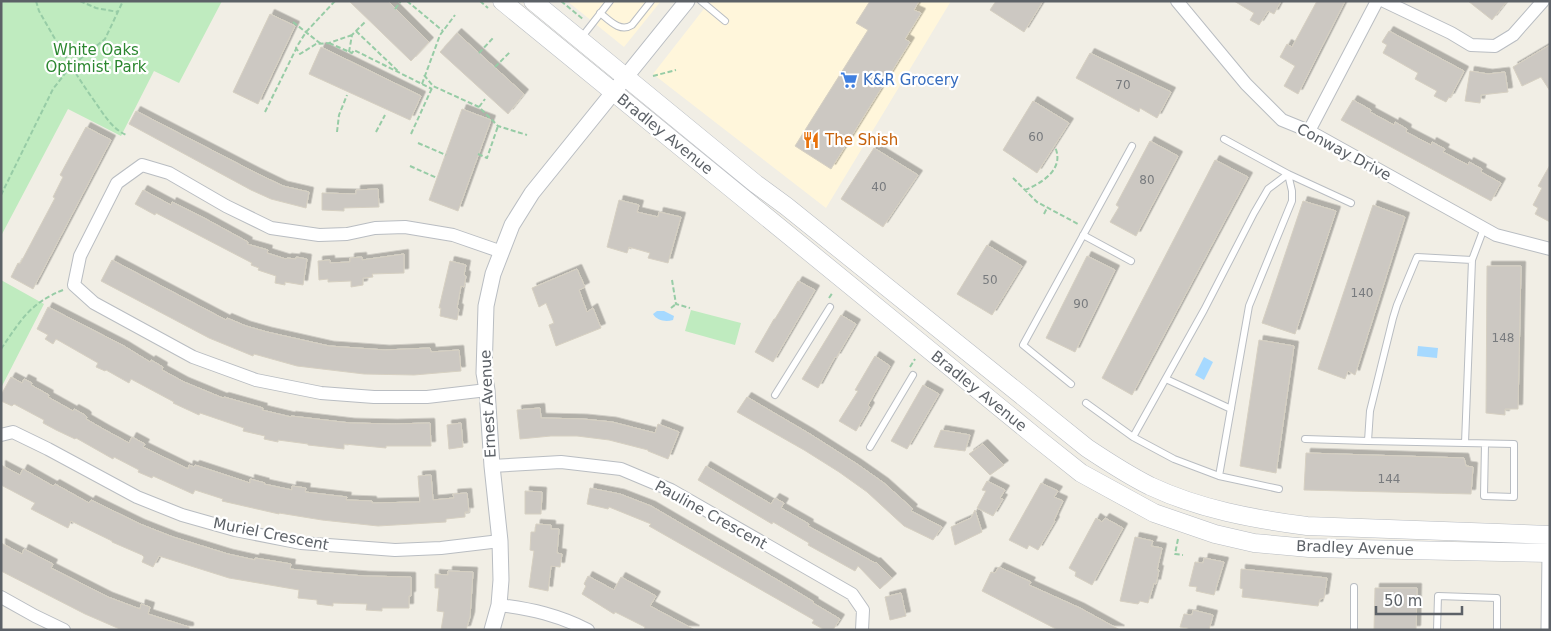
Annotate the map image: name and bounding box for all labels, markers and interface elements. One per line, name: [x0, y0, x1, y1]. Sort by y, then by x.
park label: White Oaks Optimist Park: [45, 41, 147, 76]
supermarket icon: K&R Grocery: [839, 70, 859, 90]
place label: K&R Grocery: [863, 71, 959, 89]
house number: 70: [1115, 78, 1131, 92]
street label: Bradley Avenue: [614, 90, 716, 178]
street label: Conway Drive: [1294, 120, 1394, 184]
restaurant icon: The Shish: [801, 130, 821, 150]
house number: 60: [1028, 130, 1044, 144]
place label: The Shish: [824, 131, 898, 149]
house number: 80: [1139, 173, 1155, 187]
house number: 40: [871, 180, 887, 194]
house number: 50: [982, 273, 998, 287]
house number: 140: [1351, 286, 1373, 300]
house number: 90: [1073, 297, 1089, 311]
house number: 148: [1492, 331, 1514, 345]
street label: Bradley Avenue: [928, 347, 1030, 435]
street label: Ernest Avenue: [476, 349, 500, 459]
house number: 144: [1378, 472, 1400, 486]
street label: Pauline Crescent: [652, 477, 770, 553]
street label: Muriel Crescent: [212, 514, 330, 554]
street label: Bradley Avenue: [1296, 537, 1414, 559]
scale bar: [1376, 584, 1462, 616]
text: 50 m: [1384, 592, 1422, 610]

